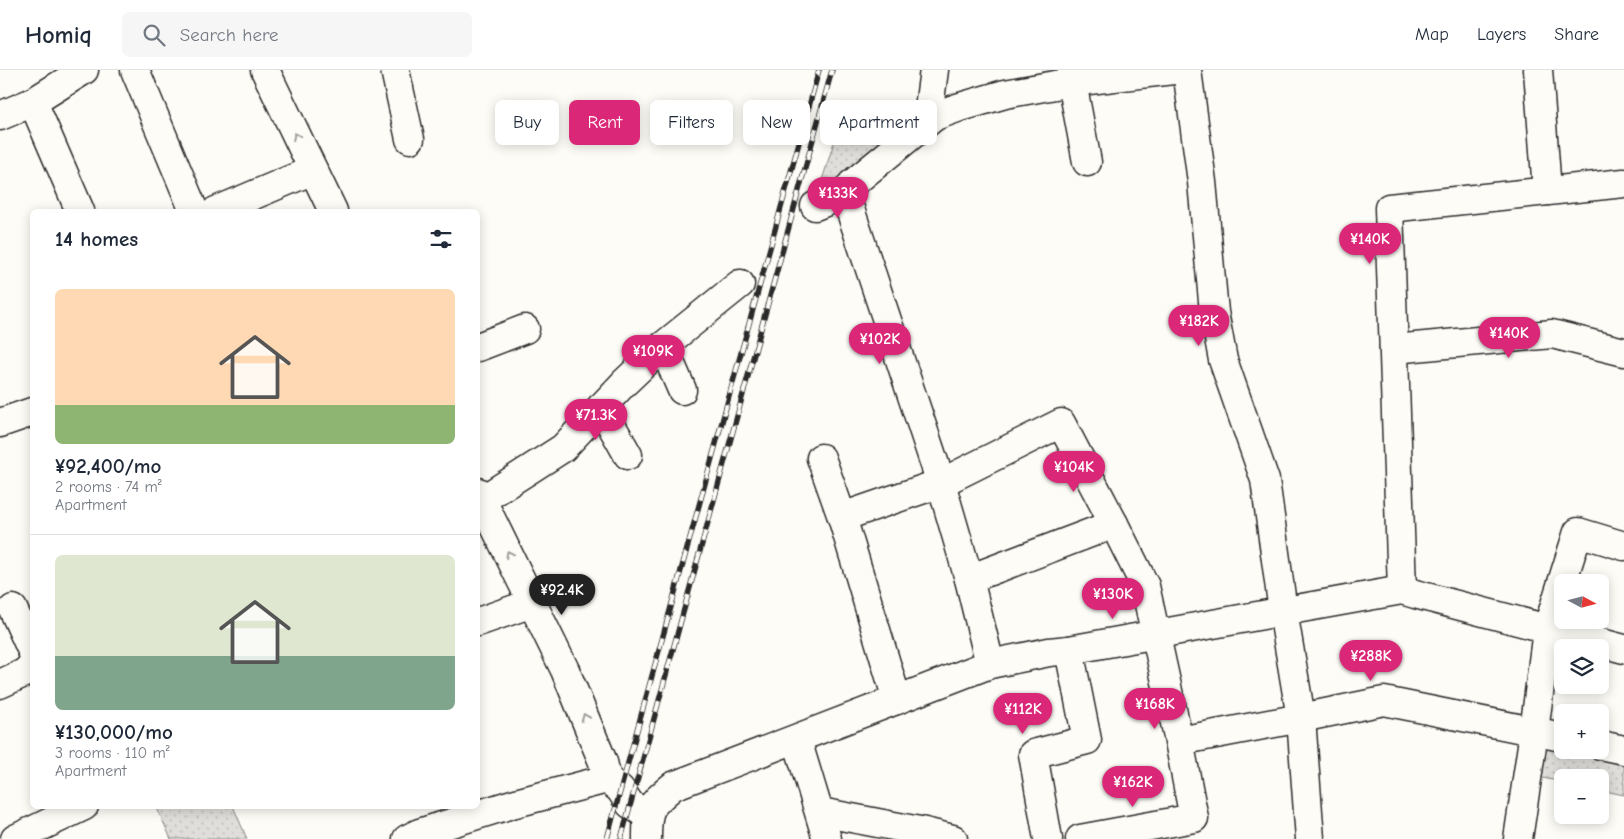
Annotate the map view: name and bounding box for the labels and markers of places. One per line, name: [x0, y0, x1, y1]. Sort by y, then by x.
pin: ¥133K: [803, 176, 873, 219]
pin: ¥140K: [1335, 222, 1405, 265]
pin: ¥182K: [1164, 304, 1234, 347]
pin: ¥140K: [1474, 316, 1544, 359]
pin: ¥102K: [845, 322, 915, 365]
pin: ¥109K: [618, 334, 688, 377]
pin: ¥71.3K: [555, 398, 637, 441]
pin: ¥104K: [1039, 450, 1109, 493]
pin: ¥92.4K: [521, 574, 603, 616]
pin: ¥130K: [1078, 578, 1148, 620]
pin: ¥288K: [1336, 640, 1406, 682]
pin: ¥168K: [1120, 688, 1190, 730]
pin: ¥112K: [988, 692, 1058, 735]
pin: ¥162K: [1098, 766, 1168, 808]

